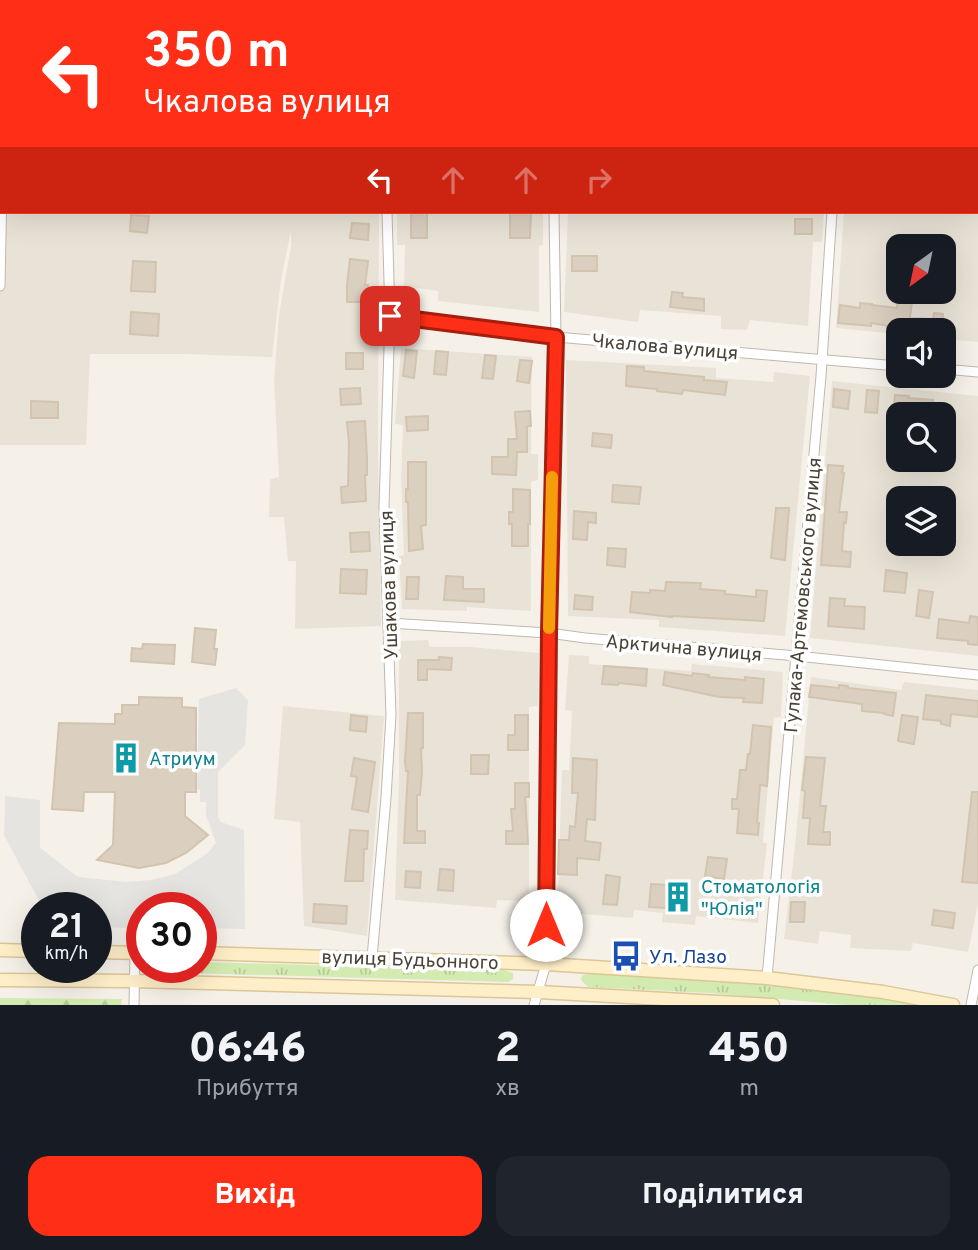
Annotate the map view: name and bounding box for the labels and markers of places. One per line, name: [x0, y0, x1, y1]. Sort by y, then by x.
pin: [360, 286, 420, 346]
building icon: Атриум: [109, 741, 143, 775]
place label: Атриум: [149, 748, 216, 772]
place label: Стоматологія "Юлія": [701, 876, 820, 922]
building icon: Стоматологія "Юлія": [661, 880, 695, 914]
bus stop icon: Ул. Лазо: [609, 939, 643, 973]
place label: Ул. Лазо: [649, 946, 727, 970]

